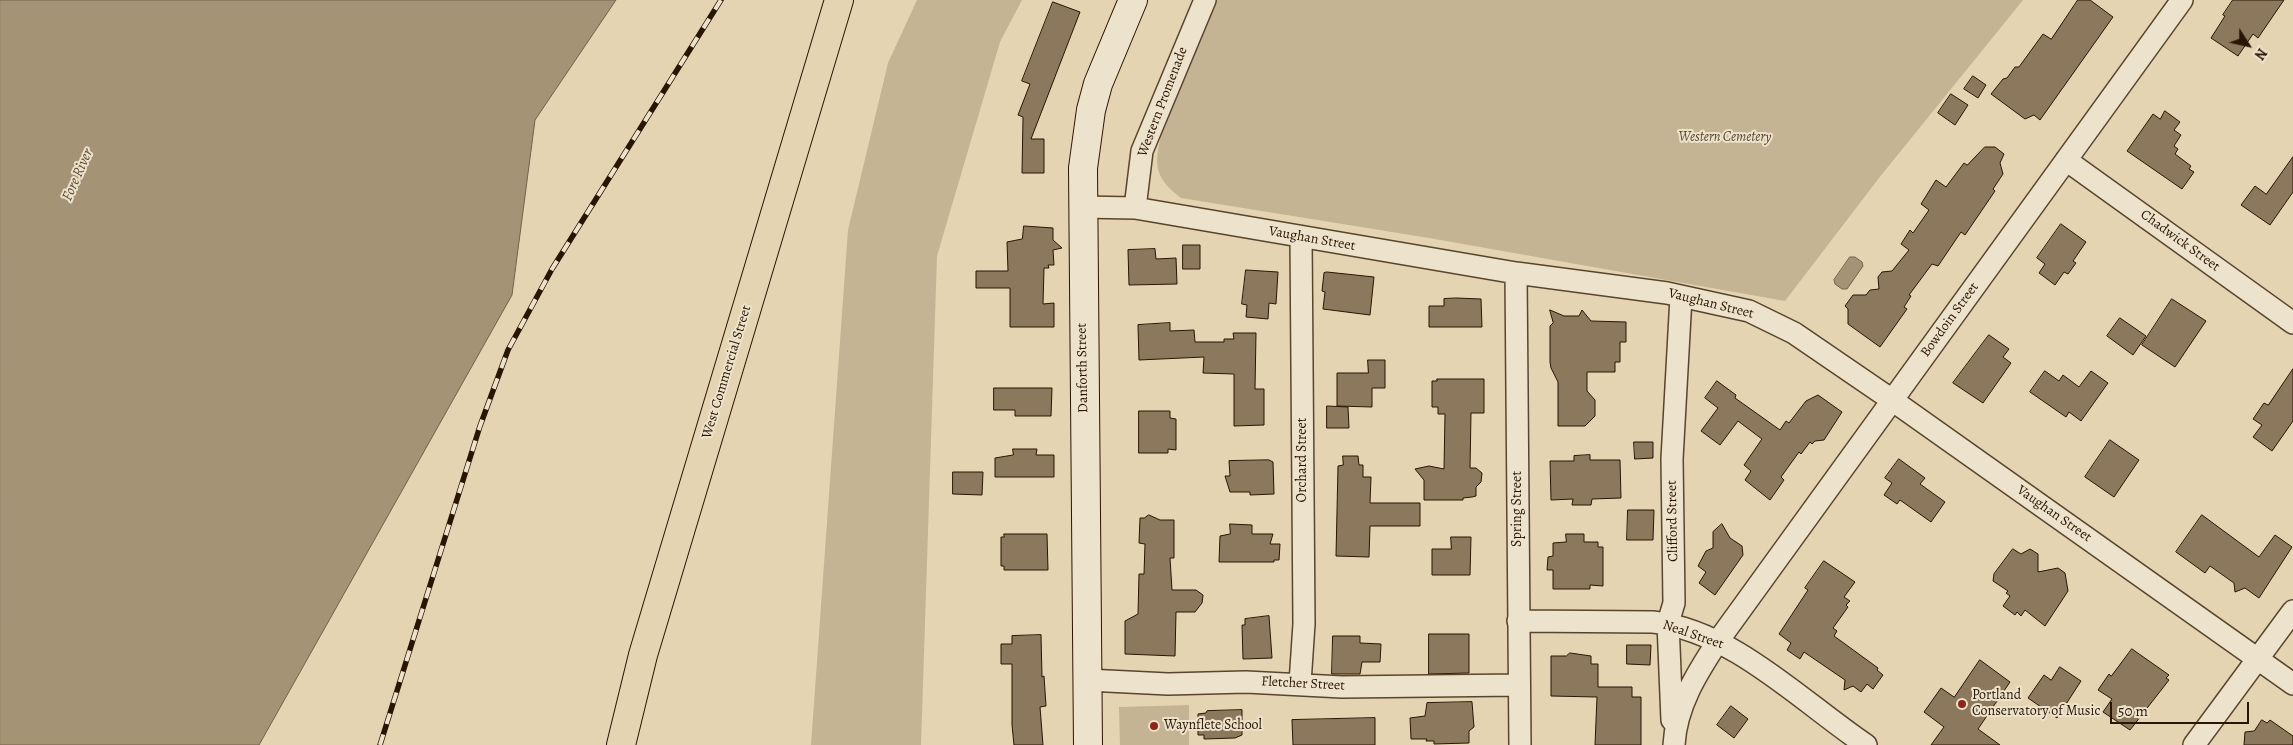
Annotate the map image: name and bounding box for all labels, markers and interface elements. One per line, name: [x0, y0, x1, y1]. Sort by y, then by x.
north arrow: [2223, 20, 2273, 70]
text: N: [2250, 44, 2271, 64]
street label: Western Promenade: [1134, 45, 1192, 159]
park label: Western Cemetery: [1679, 130, 1771, 146]
water label: Fore River: [59, 146, 97, 204]
street label: Chadwick Street: [2137, 207, 2223, 275]
street label: Vaughan Street: [1268, 223, 1356, 255]
street label: Bowdoin Street: [1917, 279, 1983, 361]
street label: Vaughan Street: [1667, 285, 1755, 323]
street label: West Commercial Street: [699, 303, 755, 441]
street label: Danforth Street: [1074, 323, 1092, 413]
street label: Orchard Street: [1295, 418, 1311, 502]
street label: Spring Street: [1510, 471, 1526, 547]
street label: Clifford Street: [1664, 480, 1682, 562]
street label: Vaughan Street: [2013, 482, 2095, 546]
street label: Neal Street: [1660, 617, 1726, 653]
street label: Fletcher Street: [1261, 673, 1345, 695]
place label: Portland Conservatory of Music: [1972, 688, 2100, 720]
scale bar: [2113, 692, 2252, 724]
marker: Portland Conservatory of Music: [1956, 698, 1968, 710]
text: 50 m: [2118, 701, 2148, 721]
place label: Waynflete School: [1164, 718, 1262, 734]
marker: Waynflete School: [1148, 720, 1160, 732]

